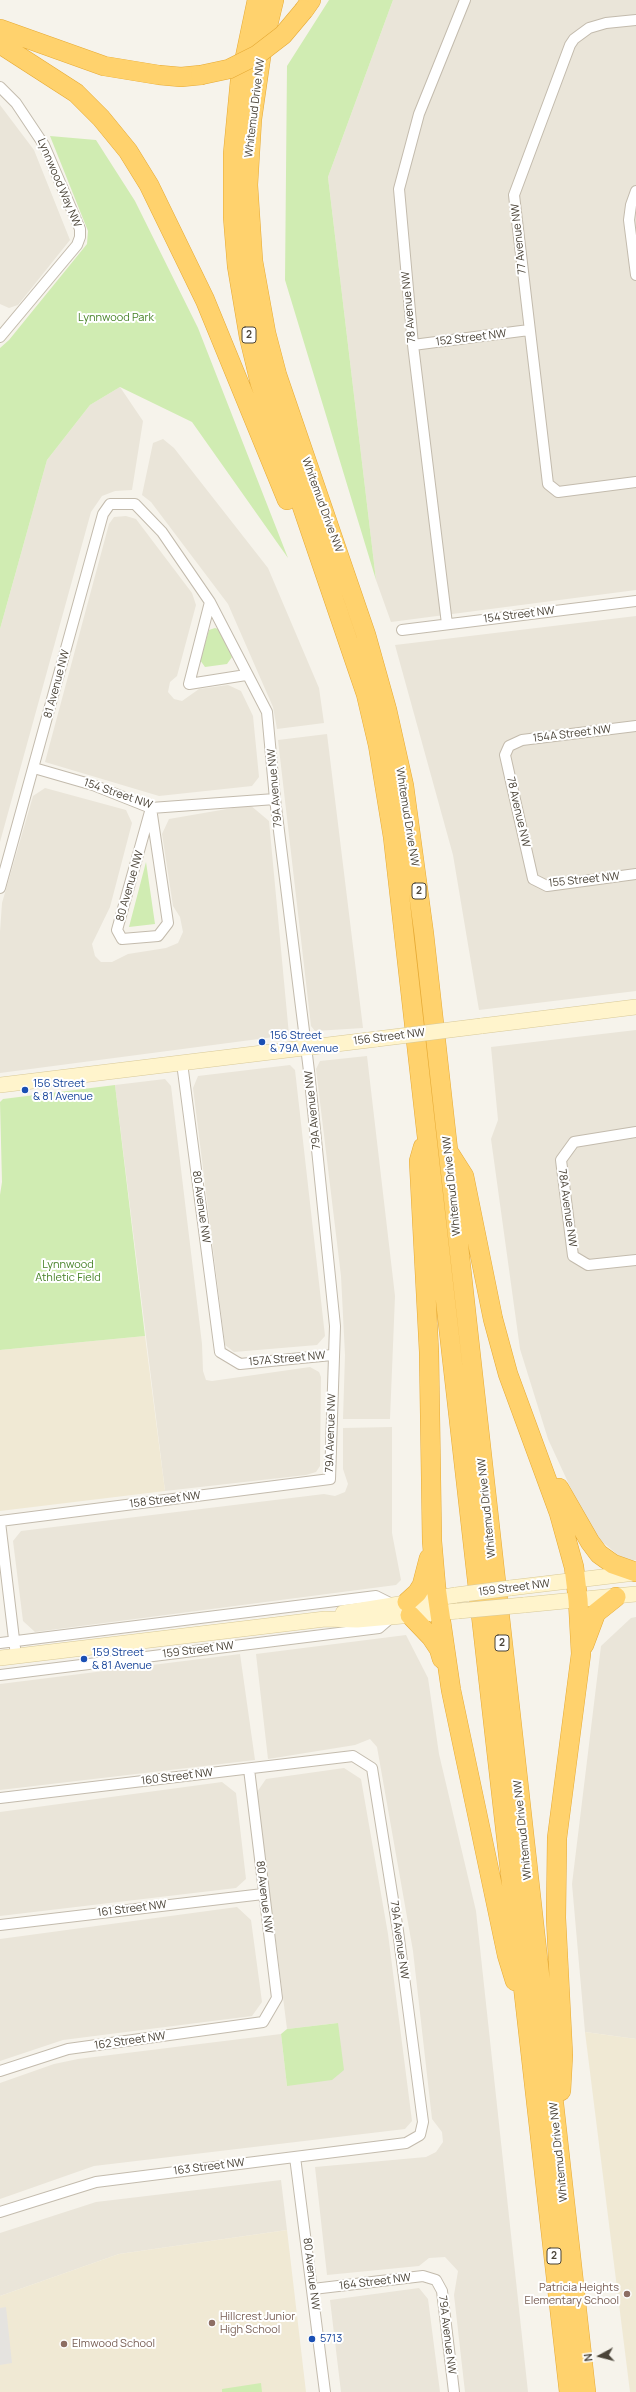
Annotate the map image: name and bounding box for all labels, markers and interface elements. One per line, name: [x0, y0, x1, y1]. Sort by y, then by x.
street label: Whitemud Drive NW: [242, 57, 268, 159]
street label: Lynnwood Way NW: [34, 137, 84, 229]
street label: 77 Avenue NW: [509, 203, 529, 275]
street label: 78 Avenue NW: [399, 271, 419, 343]
park label: Lynnwood Park: [78, 311, 154, 325]
road number: 2: [242, 327, 256, 343]
street label: 152 Street NW: [435, 327, 507, 349]
street label: Whitemud Drive NW: [299, 456, 345, 554]
street label: 154 Street NW: [483, 604, 555, 626]
street label: 81 Avenue NW: [41, 648, 73, 720]
street label: 154A Street NW: [532, 723, 612, 745]
street label: 79A Avenue NW: [265, 748, 285, 828]
street label: Whitemud Drive NW: [393, 767, 421, 867]
street label: 154 Street NW: [82, 776, 154, 812]
street label: 78 Avenue NW: [503, 776, 533, 848]
street label: 80 Avenue NW: [114, 849, 146, 923]
street label: 155 Street NW: [548, 870, 620, 890]
road number: 2: [412, 883, 426, 899]
street label: 156 Street NW: [352, 1026, 426, 1048]
place label: 156 Street & 79A Avenue: [270, 1029, 339, 1055]
marker: 156 Street & 79A Avenue: [257, 1037, 267, 1047]
street label: 79A Avenue NW: [302, 1070, 324, 1150]
place label: 156 Street & 81 Avenue: [33, 1077, 93, 1103]
marker: 156 Street & 81 Avenue: [20, 1085, 30, 1095]
street label: Whitemud Drive NW: [440, 1136, 464, 1236]
street label: 78A Avenue NW: [555, 1168, 579, 1248]
street label: 80 Avenue NW: [189, 1170, 213, 1244]
park label: Lynnwood Athletic Field: [35, 1258, 101, 1284]
street label: 157A Street NW: [248, 1349, 326, 1369]
street label: 79A Avenue NW: [323, 1393, 339, 1473]
street label: Whitemud Drive NW: [475, 1458, 499, 1558]
street label: 158 Street NW: [129, 1489, 201, 1511]
street label: 159 Street NW: [477, 1577, 551, 1599]
road number: 2: [495, 1635, 509, 1651]
street label: 159 Street NW: [161, 1639, 235, 1661]
place label: 159 Street & 81 Avenue: [92, 1646, 152, 1672]
marker: 159 Street & 81 Avenue: [79, 1654, 89, 1664]
street label: 160 Street NW: [140, 1766, 214, 1788]
street label: Whitemud Drive NW: [511, 1780, 535, 1880]
street label: 80 Avenue NW: [253, 1860, 275, 1934]
street label: 161 Street NW: [97, 1898, 167, 1920]
street label: 79A Avenue NW: [387, 1900, 411, 1980]
street label: 162 Street NW: [93, 2029, 167, 2053]
street label: Whitemud Drive NW: [547, 2102, 571, 2202]
street label: 163 Street NW: [173, 2156, 245, 2178]
street label: 80 Avenue NW: [300, 2237, 322, 2311]
road number: 2: [547, 2248, 561, 2264]
street label: 164 Street NW: [338, 2271, 412, 2293]
place label: Patricia Heights Elementary School: [524, 2281, 619, 2307]
marker: Patricia Heights Elementary School: [622, 2289, 632, 2299]
street label: 79A Avenue NW: [436, 2295, 458, 2375]
place label: Hillcrest Junior High School: [220, 2310, 295, 2336]
marker: Hillcrest Junior High School: [207, 2318, 217, 2328]
place label: 5713: [320, 2332, 342, 2346]
marker: 5713: [307, 2334, 317, 2344]
north arrow: [580, 2336, 620, 2376]
place label: Elmwood School: [72, 2337, 155, 2351]
marker: Elmwood School: [59, 2339, 69, 2349]
text: N: [580, 2353, 596, 2362]

